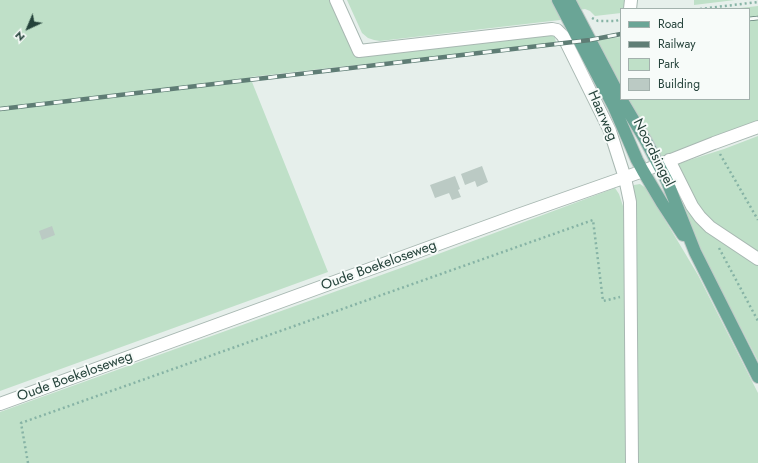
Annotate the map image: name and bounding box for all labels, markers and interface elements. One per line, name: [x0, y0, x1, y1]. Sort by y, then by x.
north arrow: [8, 8, 48, 48]
legend: [620, 8, 750, 100]
text: Road: [658, 15, 684, 33]
text: N: [11, 28, 28, 45]
text: Railway: [658, 35, 696, 53]
text: Park: [658, 55, 679, 73]
text: Building: [658, 75, 700, 93]
street label: Haarweg: [584, 88, 620, 144]
street label: Noordsingel: [629, 116, 677, 190]
street label: Oude Boekeloseweg: [319, 237, 439, 295]
street label: Oude Boekeloseweg: [15, 348, 135, 406]

